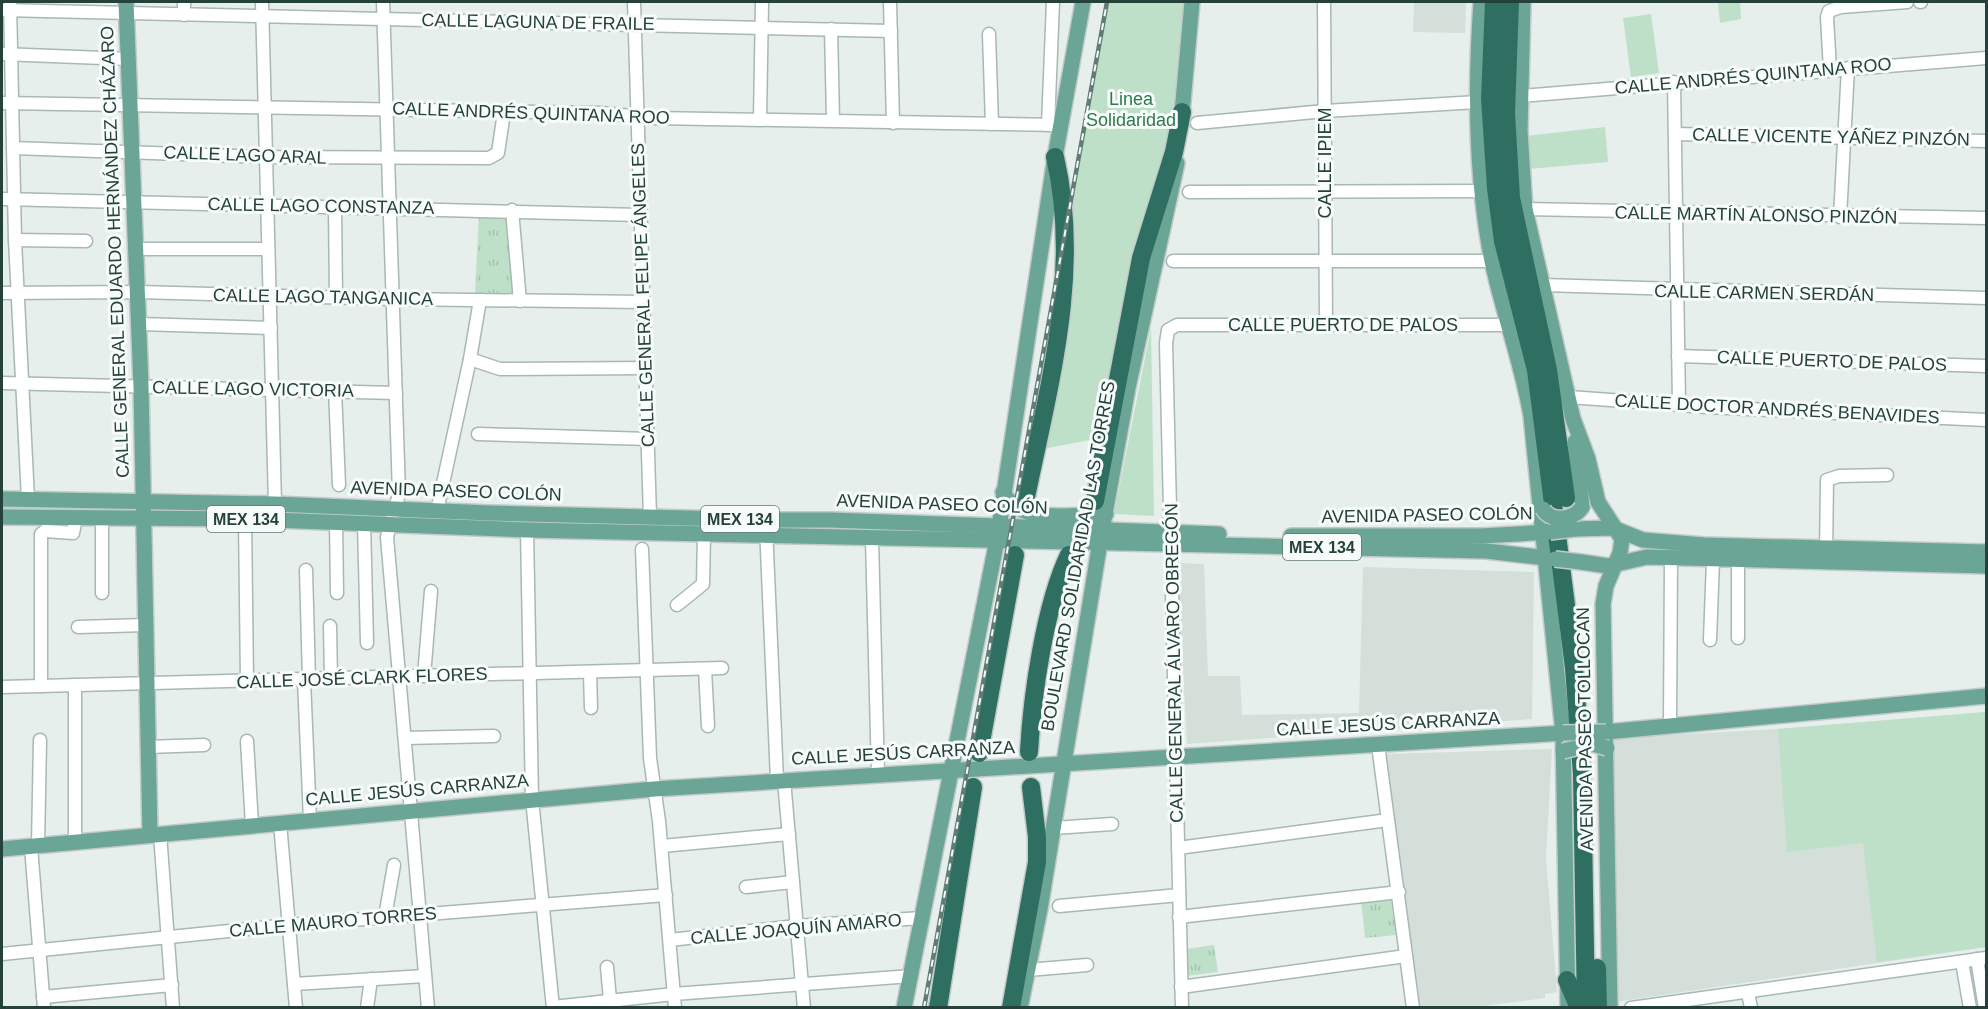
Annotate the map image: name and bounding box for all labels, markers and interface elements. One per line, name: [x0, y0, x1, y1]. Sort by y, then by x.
street label: CALLE LAGUNA DE FRAILE: [421, 10, 655, 34]
street label: CALLE GENERAL EDUARDO HERNÁNDEZ CHÁZARO: [97, 26, 133, 478]
street label: CALLE ANDRÉS QUINTANA ROO: [1614, 54, 1892, 98]
park label: Linea Solidaridad: [1086, 89, 1176, 130]
street label: CALLE ANDRÉS QUINTANA ROO: [392, 98, 670, 128]
street label: CALLE IPIEM: [1315, 107, 1335, 219]
street label: CALLE VICENTE YÁÑEZ PINZÓN: [1692, 124, 1970, 149]
street label: CALLE LAGO ARAL: [163, 142, 327, 168]
street label: CALLE GENERAL FELIPE ÁNGELES: [628, 143, 658, 447]
street label: CALLE LAGO CONSTANZA: [207, 194, 435, 218]
street label: CALLE MARTÍN ALONSO PINZÓN: [1614, 202, 1898, 227]
street label: CALLE CARMEN SERDÁN: [1654, 281, 1874, 305]
street label: CALLE LAGO TANGANICA: [213, 285, 433, 309]
street label: CALLE PUERTO DE PALOS: [1228, 315, 1458, 335]
street label: CALLE PUERTO DE PALOS: [1717, 347, 1947, 375]
street label: CALLE LAGO VICTORIA: [152, 377, 354, 401]
street label: BOULEVARD SOLIDARIDAD LAS TORRES: [1037, 379, 1119, 733]
street label: CALLE DOCTOR ANDRÉS BENAVIDES: [1614, 390, 1940, 428]
street label: AVENIDA PASEO COLÓN: [350, 476, 562, 505]
street label: AVENIDA PASEO COLÓN: [836, 489, 1048, 518]
street label: AVENIDA PASEO COLÓN: [1321, 502, 1533, 527]
street label: CALLE GENERAL ÁLVARO OBREGÓN: [1160, 503, 1187, 823]
road number: MEX 134: [207, 506, 285, 532]
road number: MEX 134: [701, 506, 779, 532]
road number: MEX 134: [1283, 534, 1361, 560]
street label: AVENIDA PASEO TOLLOCAN: [1573, 607, 1597, 851]
street label: CALLE JOSÉ CLARK FLORES: [236, 664, 488, 692]
street label: CALLE JESÚS CARRANZA: [1276, 707, 1500, 740]
street label: CALLE JESÚS CARRANZA: [791, 736, 1015, 769]
street label: CALLE JESÚS CARRANZA: [304, 769, 529, 810]
street label: CALLE MAURO TORRES: [228, 903, 438, 941]
street label: CALLE JOAQUÍN AMARO: [690, 910, 902, 948]

